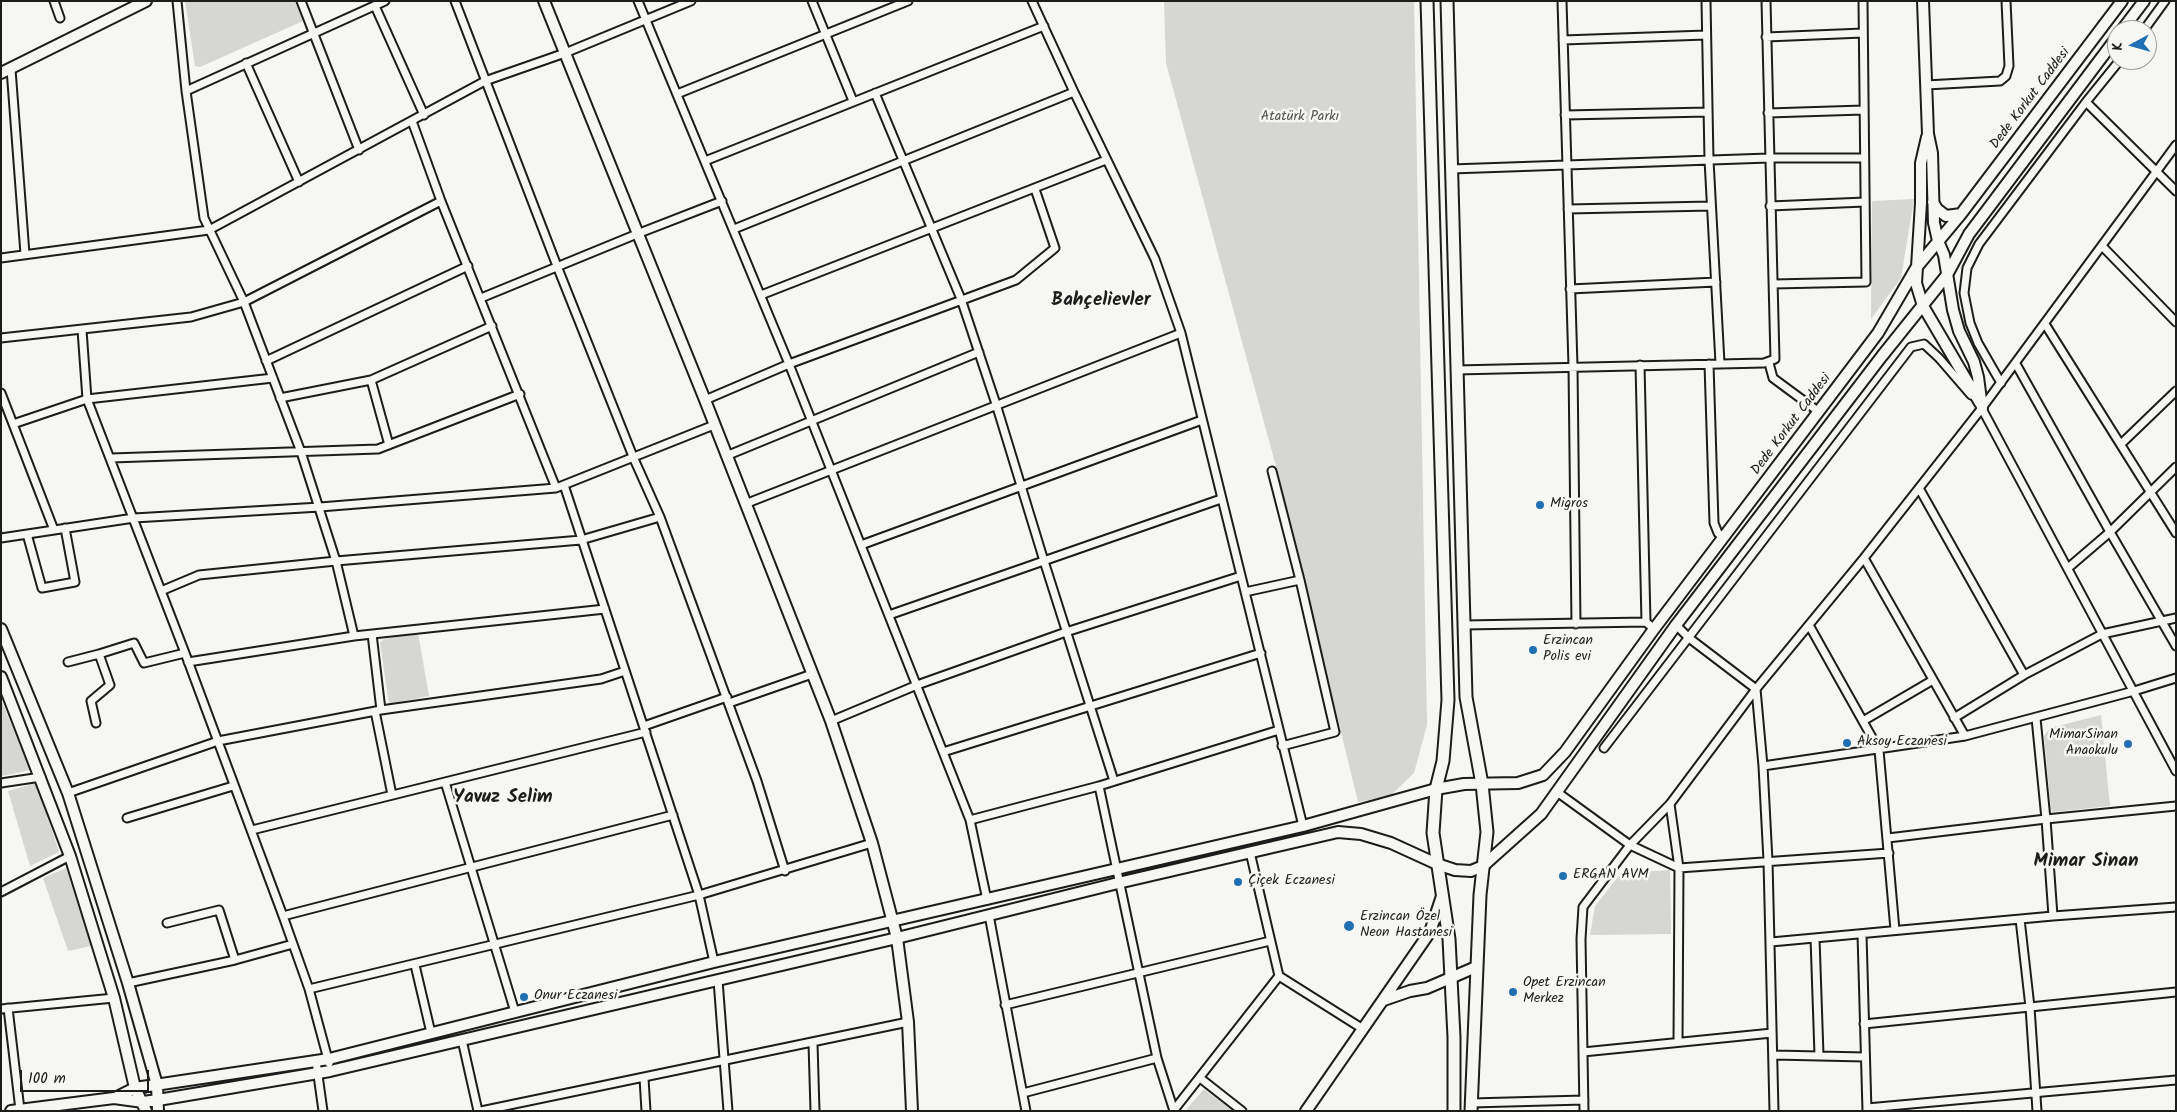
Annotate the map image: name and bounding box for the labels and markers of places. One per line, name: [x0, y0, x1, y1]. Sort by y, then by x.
place label: Migros: [1550, 497, 1588, 513]
marker: Migros: [1534, 499, 1546, 511]
place label: Erzincan Polis evi: [1543, 634, 1593, 666]
marker: Erzincan Polis evi: [1527, 644, 1539, 656]
place label: MimarSinan Anaokulu: [2049, 728, 2118, 760]
place label: Aksoy Eczanesi: [1857, 735, 1947, 751]
marker: Aksoy Eczanesi: [1841, 737, 1853, 749]
marker: MimarSinan Anaokulu: [2122, 738, 2134, 750]
place label: ERGAN AVM: [1573, 868, 1649, 884]
marker: ERGAN AVM: [1557, 870, 1569, 882]
place label: Çiçek Eczanesi: [1248, 874, 1335, 890]
marker: Çiçek Eczanesi: [1232, 876, 1244, 888]
place label: Erzincan Özel Neon Hastanesi: [1360, 910, 1452, 942]
marker: Erzincan Özel Neon Hastanesi: [1342, 919, 1356, 933]
place label: Opet Erzincan Merkez: [1523, 976, 1606, 1009]
marker: Opet Erzincan Merkez: [1507, 986, 1519, 998]
place label: Onur Eczanesi: [534, 989, 617, 1005]
marker: Onur Eczanesi: [518, 991, 530, 1003]

